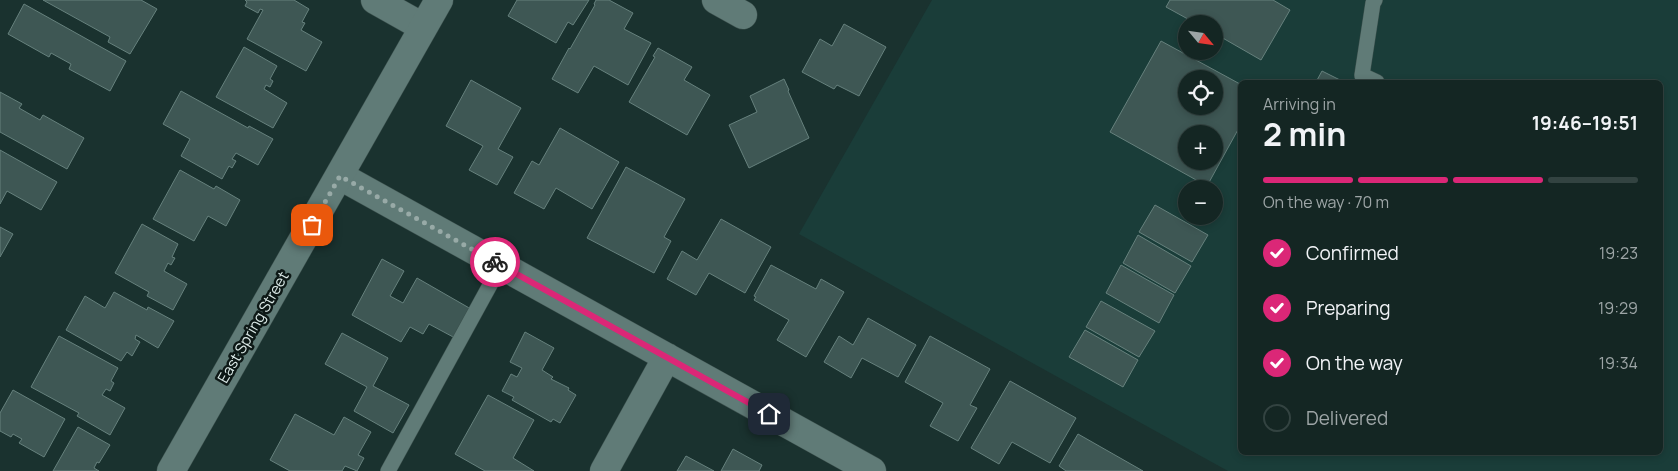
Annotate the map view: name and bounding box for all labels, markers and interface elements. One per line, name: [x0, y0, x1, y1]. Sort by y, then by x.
north arrow: [1178, 15, 1222, 60]
map controls: [1178, 15, 1223, 225]
button: locate: [1178, 70, 1223, 115]
text: Arriving in: [1263, 93, 1336, 115]
text: 19:46–19:51: [1532, 110, 1638, 136]
text: 2 min: [1263, 112, 1346, 156]
button: +: [1178, 125, 1223, 170]
button: −: [1178, 180, 1223, 225]
text: On the way · 70 m: [1263, 191, 1389, 213]
pin: [291, 204, 333, 246]
icon: bag: [298, 211, 326, 239]
courier: [470, 237, 520, 287]
icon: check: [1263, 239, 1291, 267]
text: Confirmed: [1306, 240, 1399, 266]
text: 19:23: [1599, 242, 1638, 264]
icon: bike: [481, 248, 509, 276]
street label: East Spring Street: [212, 267, 294, 387]
icon: check: [1263, 294, 1291, 322]
text: Preparing: [1306, 295, 1391, 321]
text: 19:29: [1598, 297, 1638, 319]
icon: check: [1263, 349, 1291, 377]
text: On the way: [1306, 350, 1403, 376]
text: 19:34: [1599, 352, 1638, 374]
pin: [748, 393, 790, 435]
icon: home: [755, 400, 783, 428]
text: Delivered: [1306, 405, 1388, 431]

